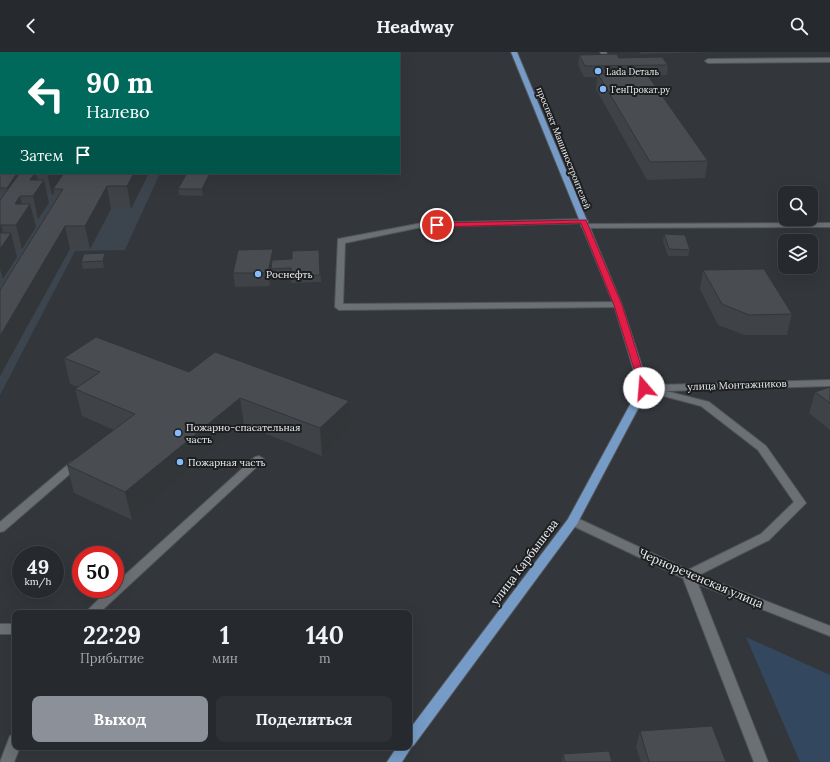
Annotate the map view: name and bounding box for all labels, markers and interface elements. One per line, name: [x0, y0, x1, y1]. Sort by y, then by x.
icon: back: [20, 15, 42, 37]
text: Headway: [376, 15, 454, 38]
icon: search: [788, 15, 810, 37]
text: 90 m: [86, 65, 153, 101]
marker: Lada Dеталь: [593, 66, 603, 76]
place label: Lada Dеталь: [606, 66, 659, 77]
icon: left: [20, 68, 72, 120]
marker: ГенПрокат.ру: [598, 84, 608, 94]
place label: ГенПрокат.ру: [611, 84, 670, 95]
street label: проспект Машиностроителей: [534, 85, 594, 211]
text: Налево: [86, 100, 150, 123]
icon: arrive: [72, 144, 94, 166]
text: Затем: [20, 146, 64, 165]
map controls: [778, 186, 818, 274]
button: search: [778, 186, 818, 226]
pin: [420, 208, 454, 242]
icon: arrive: [426, 214, 448, 236]
button: layers: [778, 234, 818, 274]
place label: Роснефть: [266, 268, 313, 281]
marker: Роснефть: [253, 269, 263, 279]
position arrow: [623, 367, 665, 409]
street label: улица Монтажников: [687, 377, 787, 393]
place label: Пожарно-спасательная часть: [186, 421, 300, 446]
marker: Пожарно-спасательная часть: [173, 428, 183, 438]
place label: Пожарная часть: [188, 456, 266, 469]
marker: Пожарная часть: [175, 457, 185, 467]
street label: улица Карбышева: [487, 516, 561, 608]
street label: Чернореченская улица: [636, 545, 766, 611]
speed limit sign: 50: [72, 546, 124, 598]
text: 49: [27, 554, 49, 579]
text: km/h: [24, 575, 52, 588]
text: 22:29: [83, 620, 141, 651]
text: 1: [220, 620, 230, 651]
text: 140: [306, 620, 344, 651]
text: Прибытие: [80, 650, 144, 667]
text: мин: [212, 650, 238, 667]
text: m: [319, 650, 331, 667]
button: Выход: [32, 696, 208, 742]
button: Поделиться: [216, 696, 392, 742]

